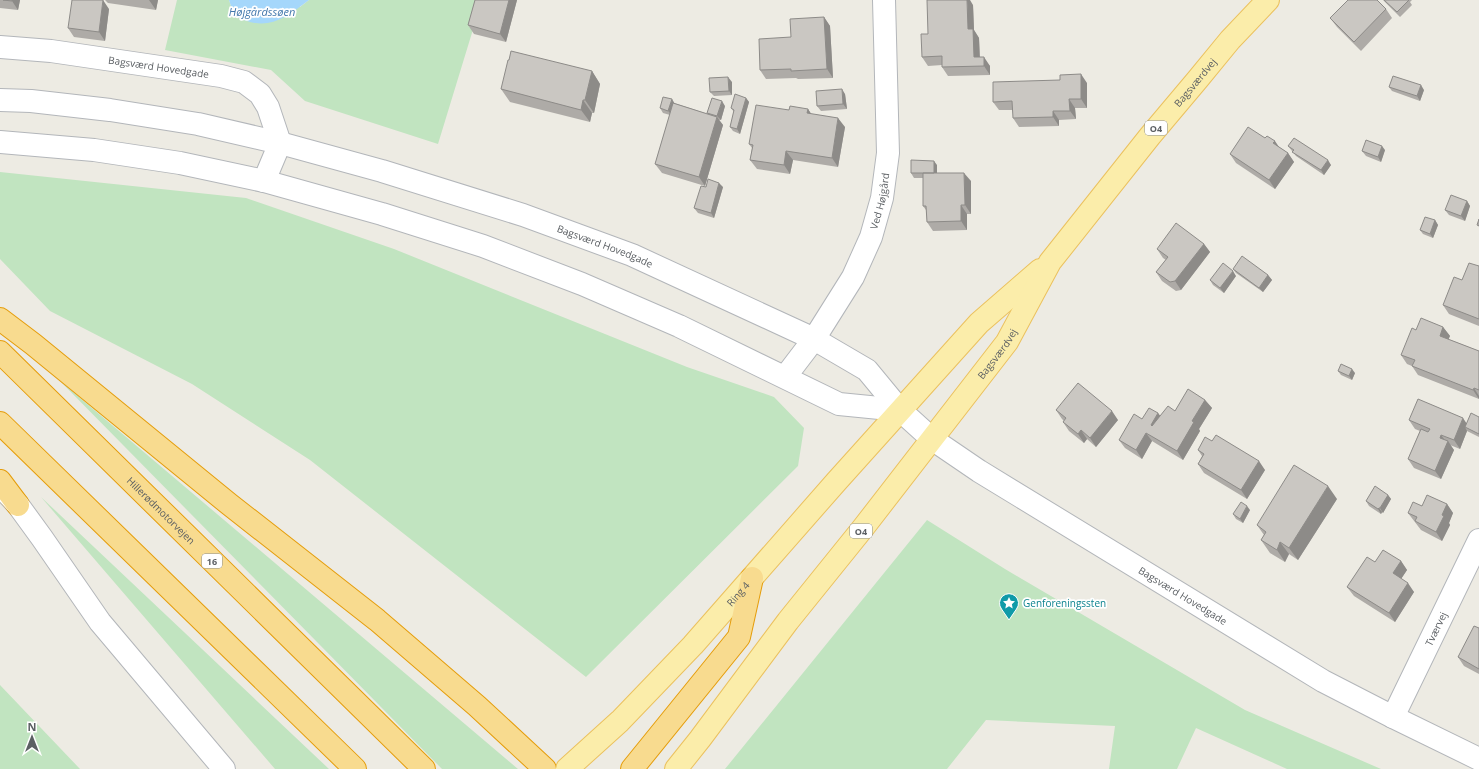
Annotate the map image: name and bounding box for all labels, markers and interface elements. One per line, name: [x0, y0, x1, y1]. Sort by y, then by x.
water label: Højgårdssøen: [229, 4, 295, 19]
street label: Bagsværd Hovedgade: [107, 53, 210, 81]
street label: Bagsværdvej: [1171, 55, 1219, 110]
road number: O4: [1145, 121, 1167, 135]
street label: Ved Højgård: [867, 172, 892, 231]
street label: Bagsværd Hovedgade: [555, 221, 656, 271]
street label: Bagsværdvej: [974, 326, 1020, 382]
street label: Hillerødmotorvejen: [124, 474, 198, 547]
road number: O4: [850, 524, 872, 538]
road number: 16: [202, 554, 222, 568]
street label: Bagsværd Hovedgade: [1136, 563, 1230, 628]
street label: Ring 4: [723, 578, 753, 609]
place icon: Genforeningssten: [998, 592, 1020, 620]
place label: Genforeningssten: [1023, 596, 1106, 610]
street label: Tværvej: [1422, 609, 1450, 648]
north arrow: [12, 717, 52, 757]
text: N: [28, 719, 36, 734]

